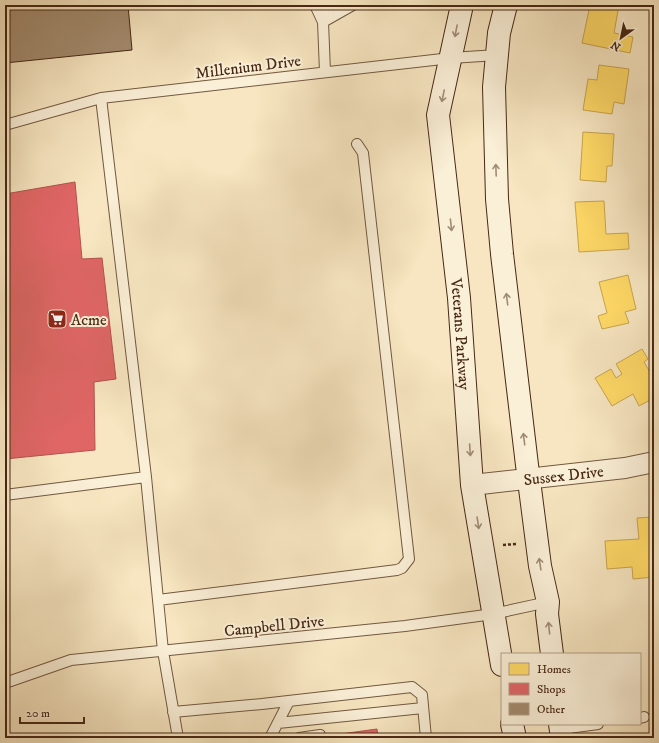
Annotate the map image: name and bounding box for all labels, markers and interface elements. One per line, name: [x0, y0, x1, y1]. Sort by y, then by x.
north arrow: [601, 18, 641, 58]
one-way arrow: [452, 25, 460, 38]
text: N: [608, 37, 624, 54]
street label: Millenium Drive: [194, 51, 302, 83]
one-way arrow: [438, 89, 446, 102]
one-way arrow: [492, 164, 500, 177]
one-way arrow: [447, 218, 454, 231]
street label: Veterans Parkway: [446, 276, 474, 391]
one-way arrow: [503, 293, 511, 306]
supermarket icon: Acme: [46, 308, 68, 330]
place label: Acme: [71, 310, 107, 330]
one-way arrow: [521, 433, 528, 446]
one-way arrow: [466, 443, 473, 456]
street label: Sussex Drive: [523, 461, 605, 490]
one-way arrow: [474, 517, 482, 530]
one-way arrow: [536, 558, 544, 571]
street label: Campbell Drive: [223, 611, 325, 641]
one-way arrow: [545, 622, 552, 635]
legend: [501, 653, 641, 725]
text: Homes: [537, 662, 571, 677]
text: Shops: [537, 682, 565, 697]
scale bar: [20, 699, 84, 725]
text: Other: [537, 702, 566, 717]
text: 20 m: [26, 706, 50, 721]

